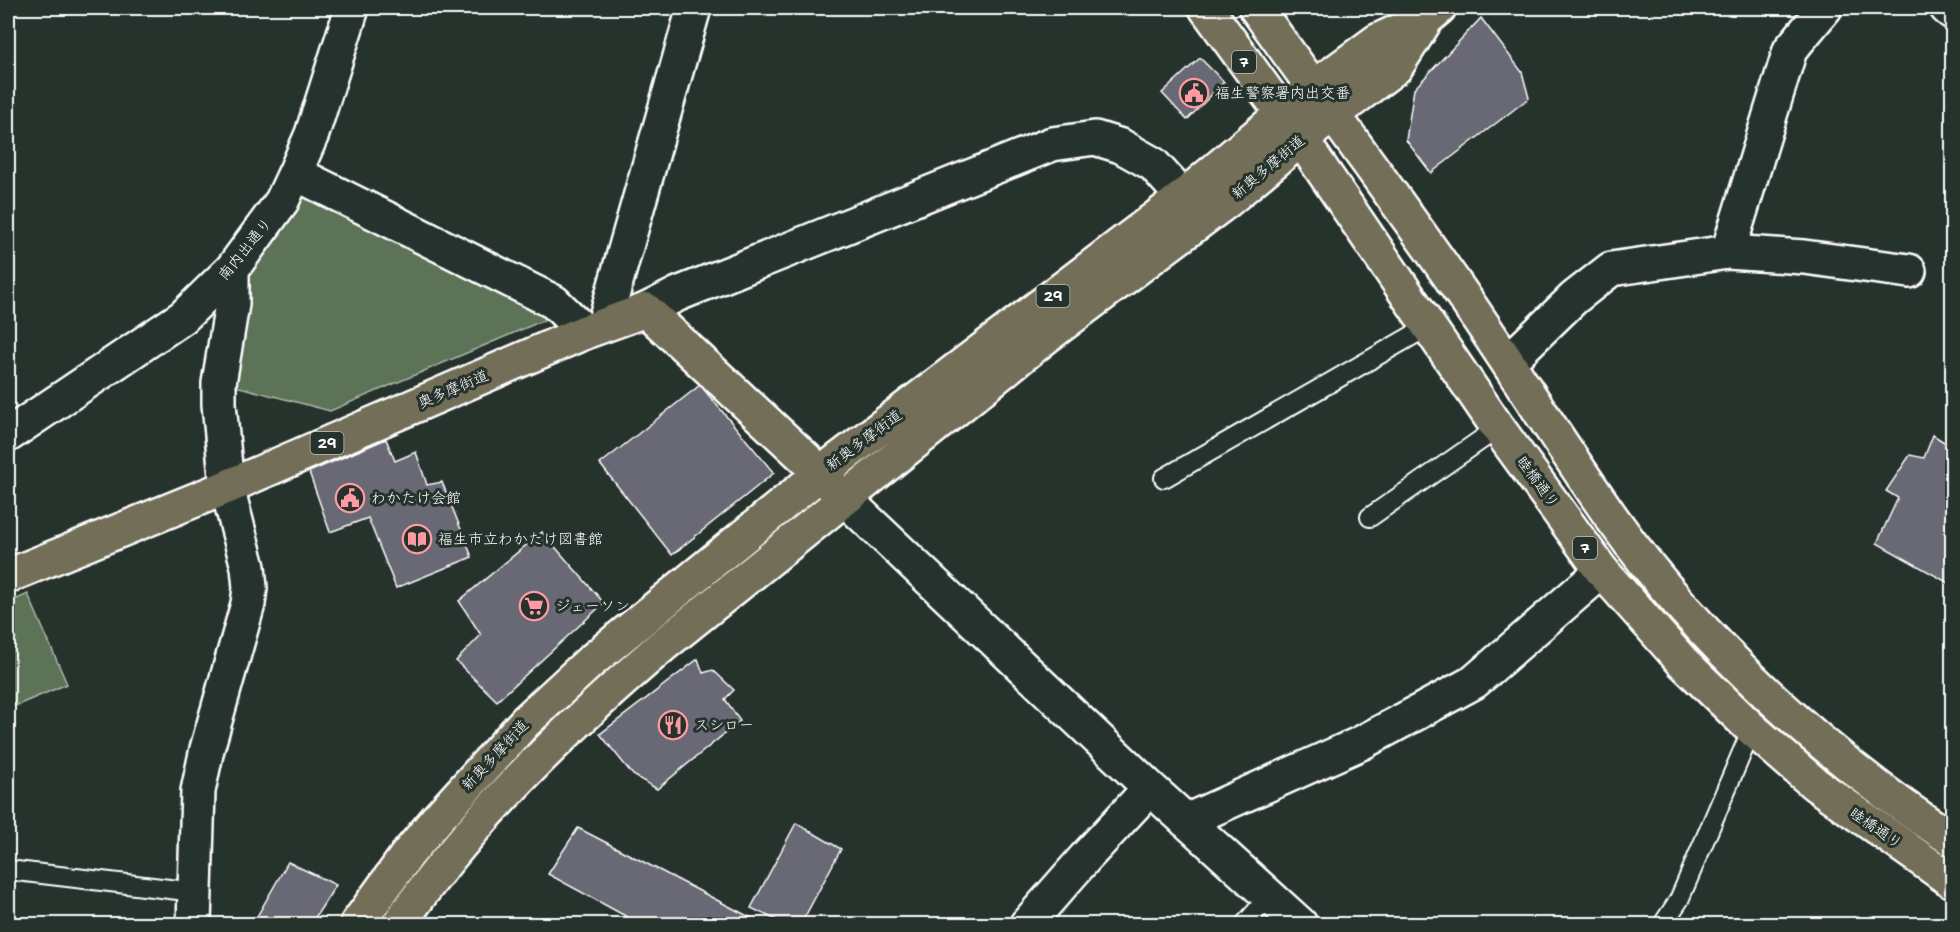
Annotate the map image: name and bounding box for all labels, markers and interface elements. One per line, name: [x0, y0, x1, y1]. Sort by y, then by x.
road number: 7: [1232, 51, 1256, 73]
public building icon: 福生警察署内出交番: [1178, 77, 1210, 109]
place label: 福生警察署内出交番: [1215, 83, 1350, 103]
street label: 新奥多摩街道: [1227, 130, 1309, 204]
street label: 南内出通り: [214, 214, 276, 284]
road number: 29: [1036, 285, 1070, 307]
street label: 奥多摩街道: [415, 365, 491, 413]
street label: 新奥多摩街道: [822, 405, 906, 475]
road number: 29: [310, 432, 344, 454]
street label: 睦橋通り: [1512, 452, 1564, 512]
public building icon: わかたけ会館: [334, 482, 366, 514]
place label: わかたけ会館: [371, 488, 461, 508]
library icon: 福生市立わかたけ図書館: [401, 523, 433, 555]
place label: 福生市立わかたけ図書館: [438, 529, 603, 549]
road number: 7: [1573, 537, 1597, 559]
supermarket icon: ジェーソン: [518, 590, 550, 622]
place label: ジェーソン: [555, 596, 630, 616]
restaurant icon: スシロー: [657, 709, 689, 741]
street label: 新奥多摩街道: [457, 715, 533, 795]
place label: スシロー: [694, 715, 754, 735]
street label: 睦橋通り: [1846, 803, 1906, 853]

